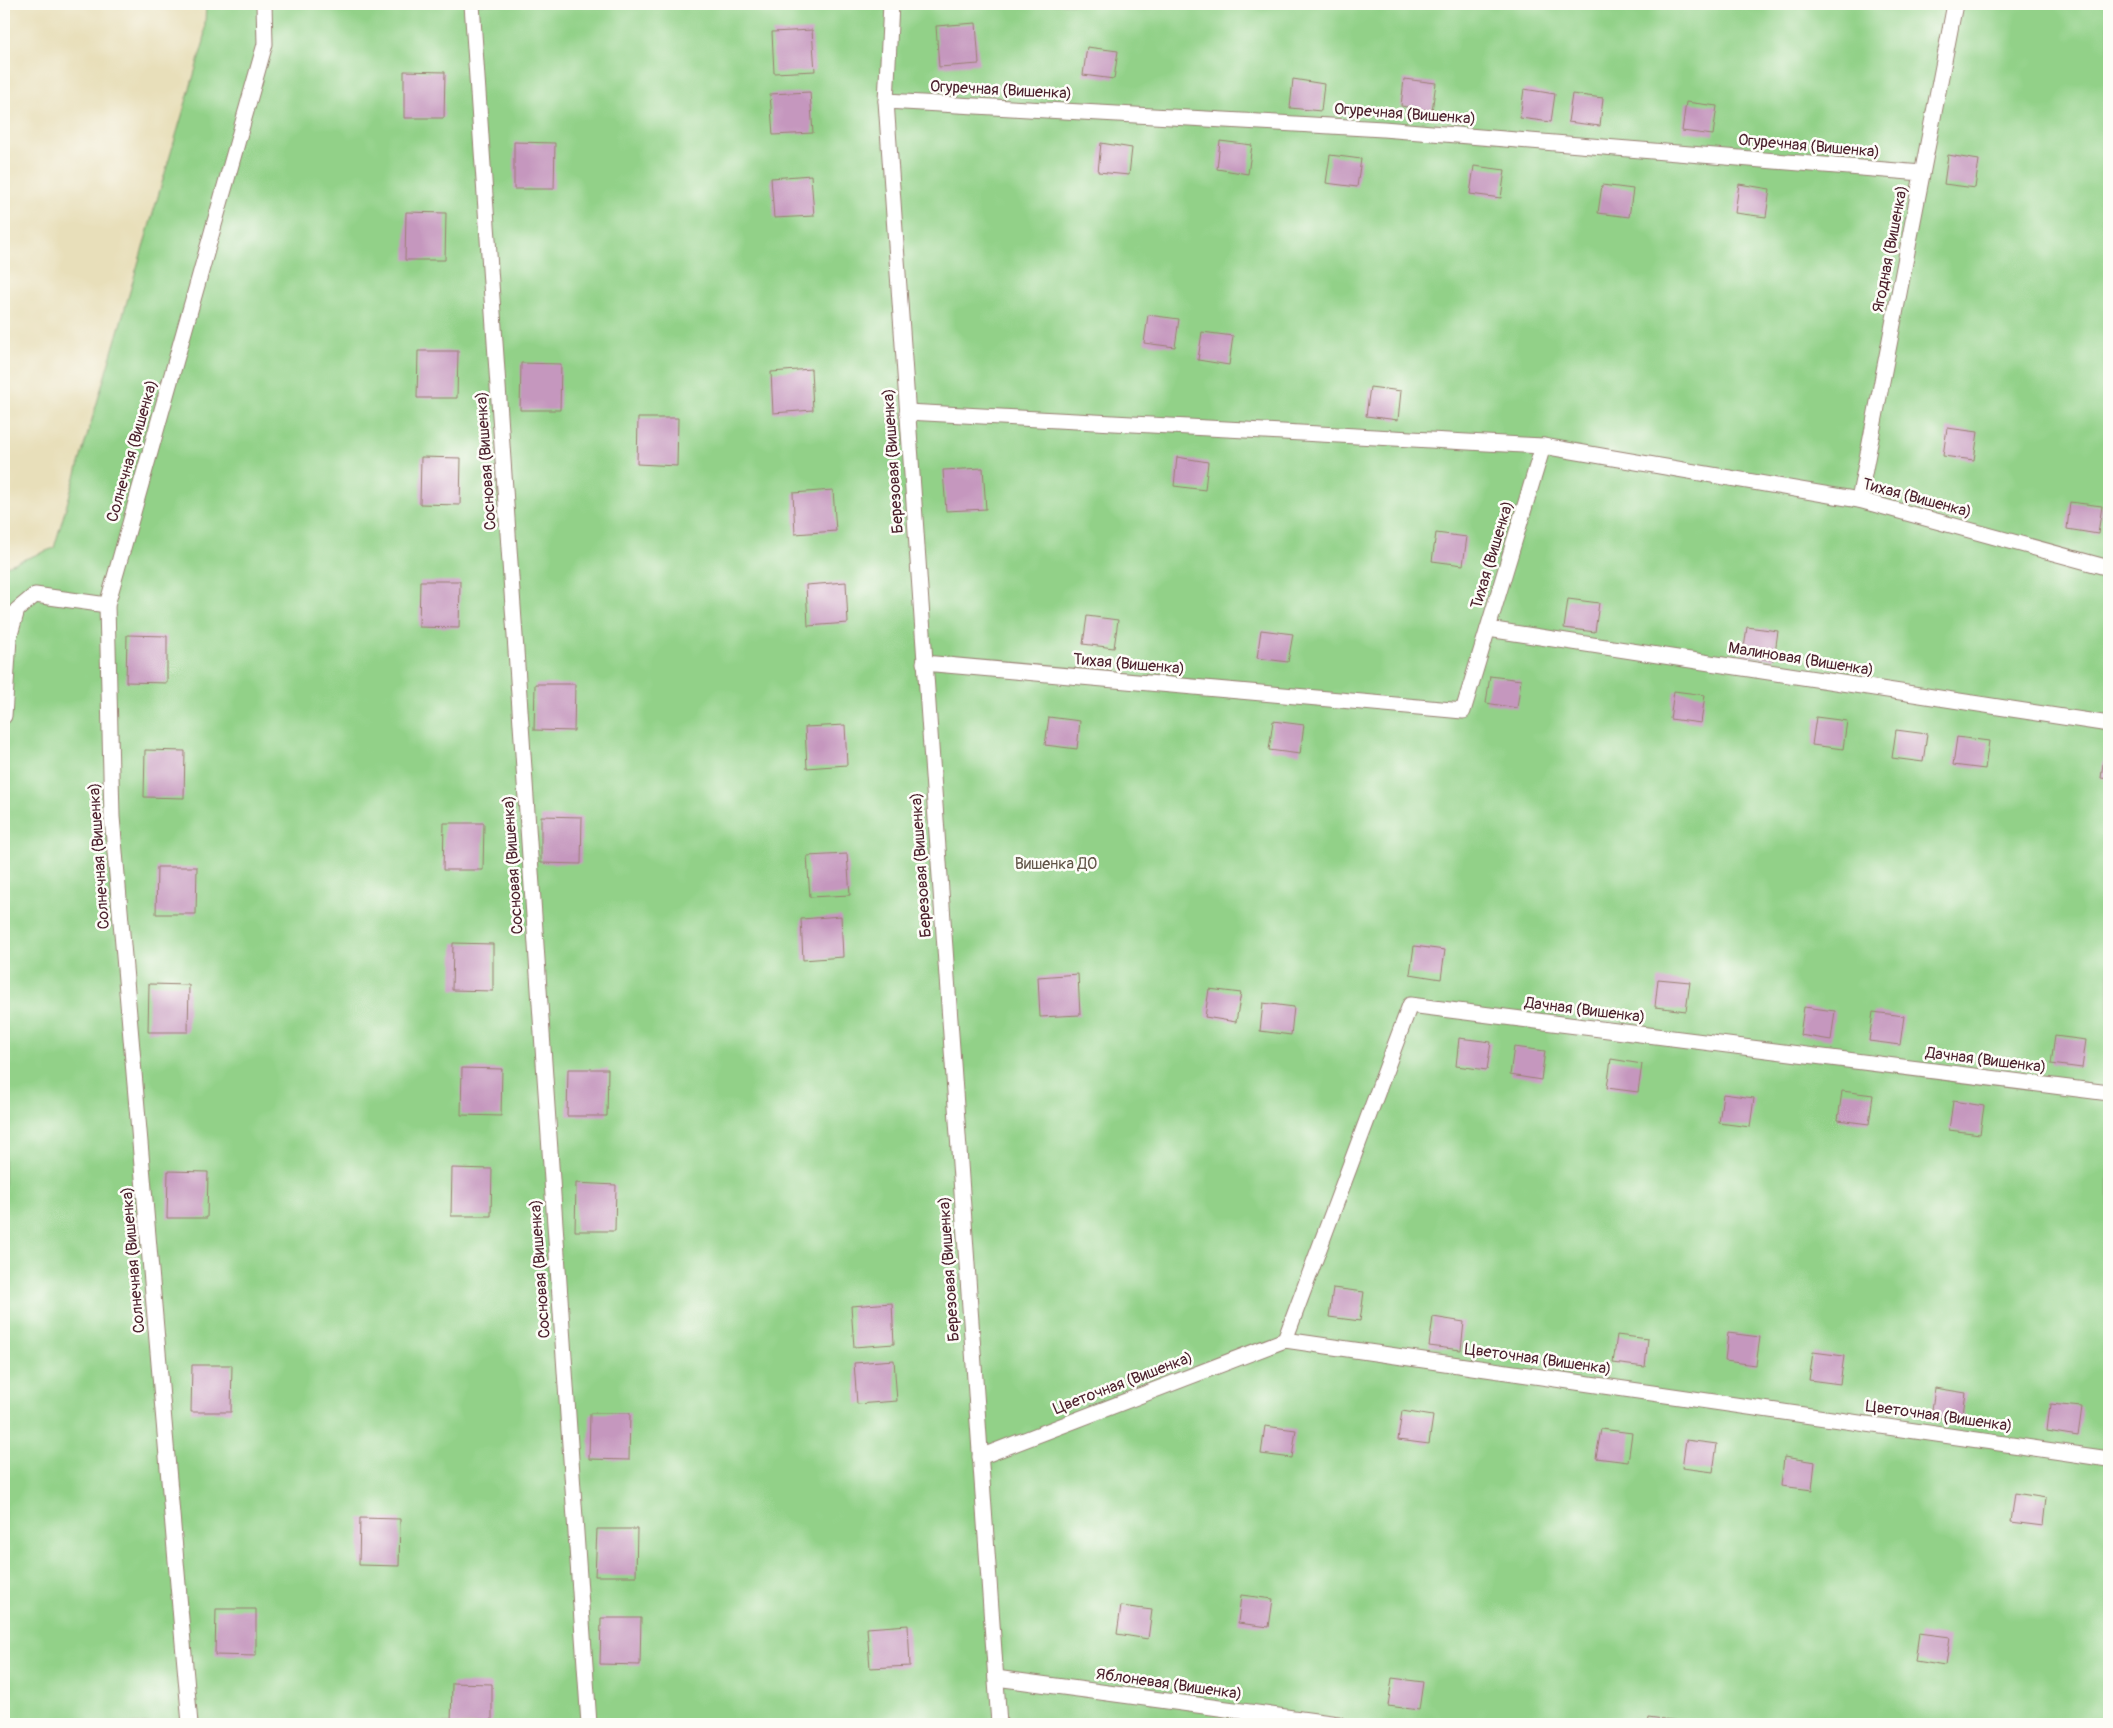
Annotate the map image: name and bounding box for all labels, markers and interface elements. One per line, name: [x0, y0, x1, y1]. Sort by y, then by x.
street label: Огуречная (Вишенка): [929, 76, 1073, 104]
street label: Огуречная (Вишенка): [1333, 99, 1477, 129]
street label: Огуречная (Вишенка): [1737, 130, 1881, 162]
street label: Ягодная (Вишенка): [1868, 184, 1912, 314]
street label: Солнечная (Вишенка): [102, 378, 162, 524]
street label: Березовая (Вишенка): [878, 388, 908, 534]
street label: Сосновая (Вишенка): [471, 391, 501, 531]
street label: Тихая (Вишенка): [1860, 474, 1974, 522]
street label: Тихая (Вишенка): [1466, 498, 1518, 612]
street label: Малиновая (Вишенка): [1727, 638, 1875, 680]
street label: Тихая (Вишенка): [1072, 649, 1186, 679]
street label: Солнечная (Вишенка): [84, 782, 114, 930]
street label: Березовая (Вишенка): [906, 792, 936, 938]
street label: Сосновая (Вишенка): [498, 795, 528, 935]
park label: Вишенка ДО: [1015, 854, 1097, 874]
street label: Дачная (Вишенка): [1523, 993, 1646, 1027]
street label: Дачная (Вишенка): [1924, 1043, 2047, 1077]
street label: Солнечная (Вишенка): [117, 1186, 149, 1334]
street label: Березовая (Вишенка): [934, 1196, 964, 1342]
street label: Сосновая (Вишенка): [525, 1199, 555, 1339]
street label: Цветочная (Вишенка): [1463, 1339, 1613, 1379]
street label: Цветочная (Вишенка): [1050, 1347, 1196, 1419]
street label: Цветочная (Вишенка): [1864, 1396, 2014, 1436]
street label: Яблоневая (Вишенка): [1095, 1664, 1243, 1704]

